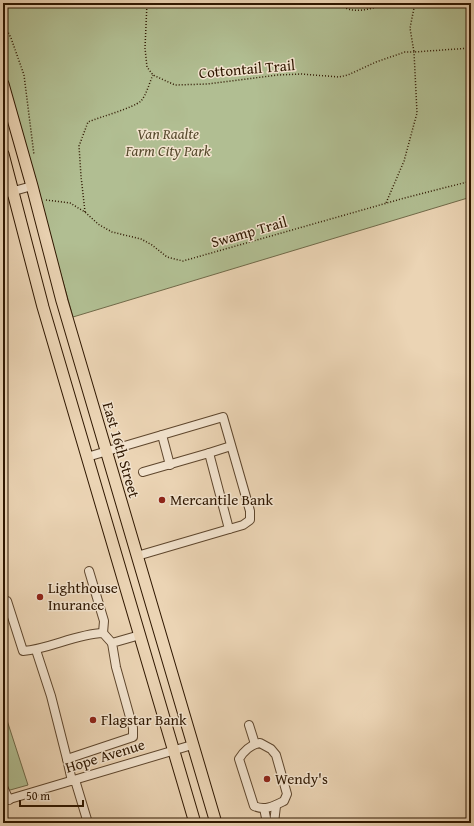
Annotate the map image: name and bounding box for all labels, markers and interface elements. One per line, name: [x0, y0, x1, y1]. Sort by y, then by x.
street label: Cottontail Trail: [198, 54, 296, 83]
park label: Van Raalte Farm City Park: [124, 123, 211, 161]
street label: Swamp Trail: [208, 211, 289, 252]
street label: East 16th Street: [98, 400, 145, 501]
place label: Mercantile Bank: [170, 489, 274, 510]
marker: Mercantile Bank: [157, 495, 167, 505]
place label: Lighthouse Inurance: [48, 577, 118, 615]
marker: Lighthouse Inurance: [35, 592, 45, 602]
place label: Flagstar Bank: [101, 709, 187, 730]
marker: Flagstar Bank: [88, 715, 98, 725]
street label: Hope Avenue: [63, 733, 147, 778]
place label: Wendy's: [275, 768, 328, 789]
marker: Wendy's: [262, 774, 272, 784]
scale bar: [20, 782, 83, 808]
text: 50 m: [26, 787, 50, 804]

